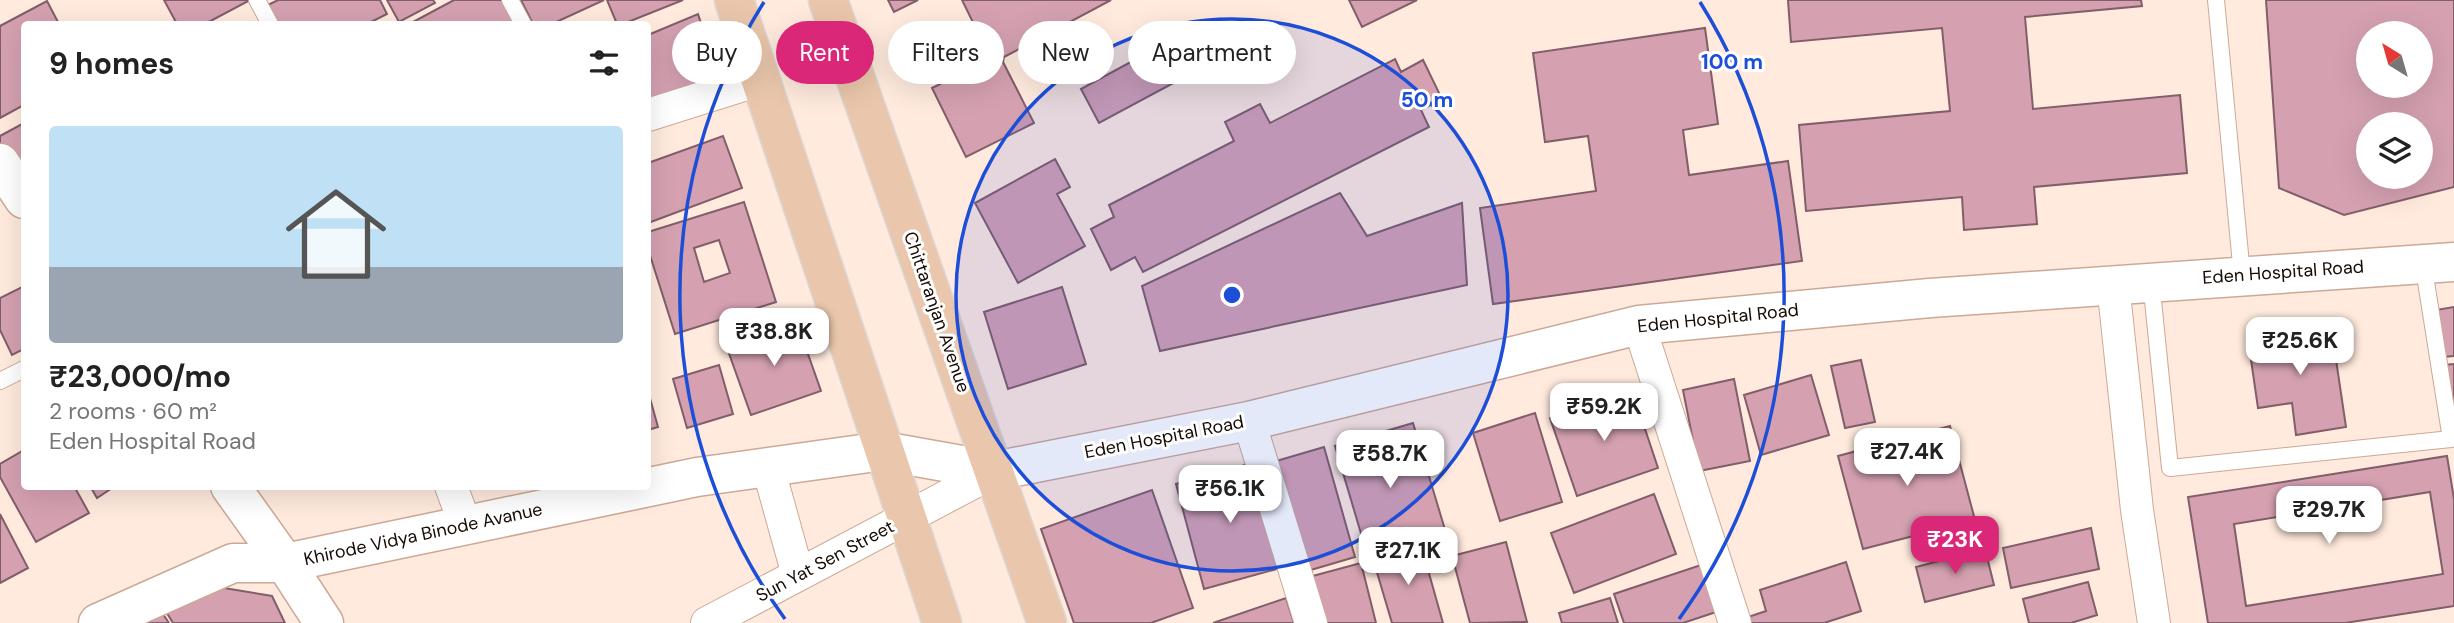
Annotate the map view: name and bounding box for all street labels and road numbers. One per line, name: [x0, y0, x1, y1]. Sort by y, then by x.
street label: Chittaranjan Avenue: [898, 228, 976, 396]
street label: Eden Hospital Road: [2201, 254, 2365, 290]
street label: Eden Hospital Road: [1636, 298, 1800, 338]
street label: Eden Hospital Road: [1082, 410, 1246, 464]
street label: Khirode Vidya Binode Avanue: [301, 497, 545, 571]
street label: Sun Yat Sen Street: [752, 514, 898, 608]

